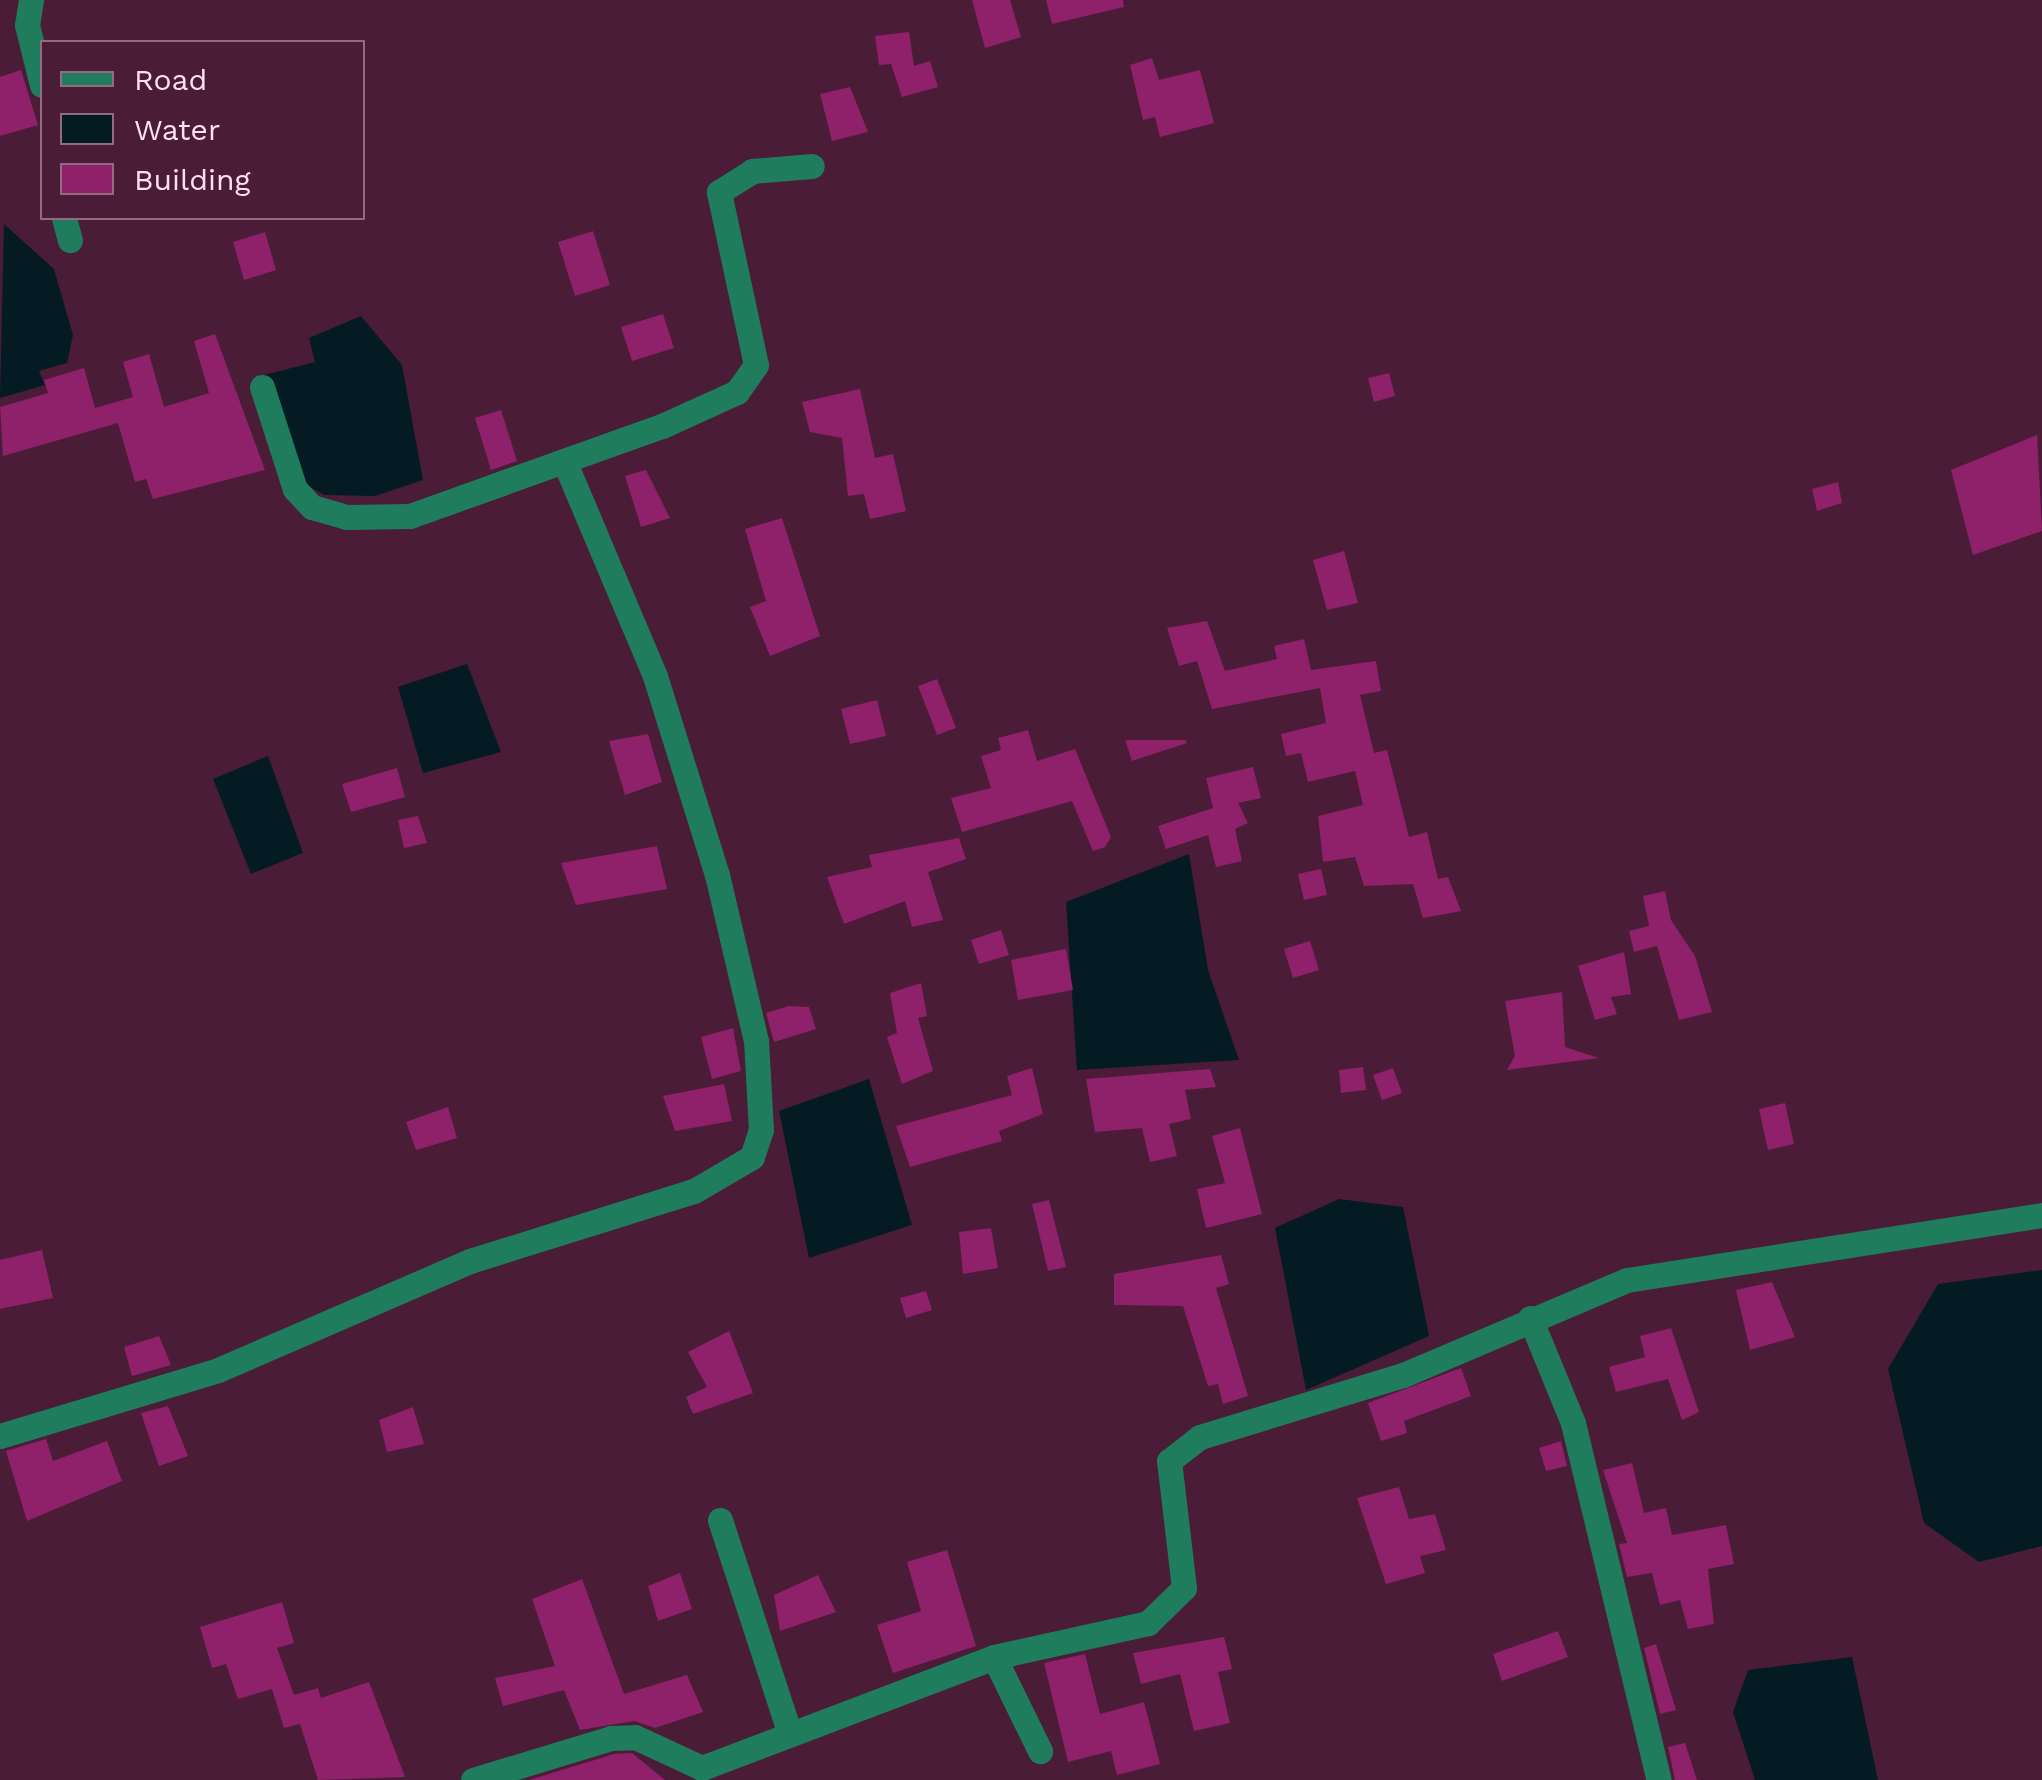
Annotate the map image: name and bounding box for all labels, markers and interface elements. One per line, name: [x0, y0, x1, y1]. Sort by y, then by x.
legend: [40, 40, 365, 220]
text: Road: [134, 62, 207, 97]
text: Water: [134, 112, 220, 147]
text: Building: [134, 162, 251, 197]

